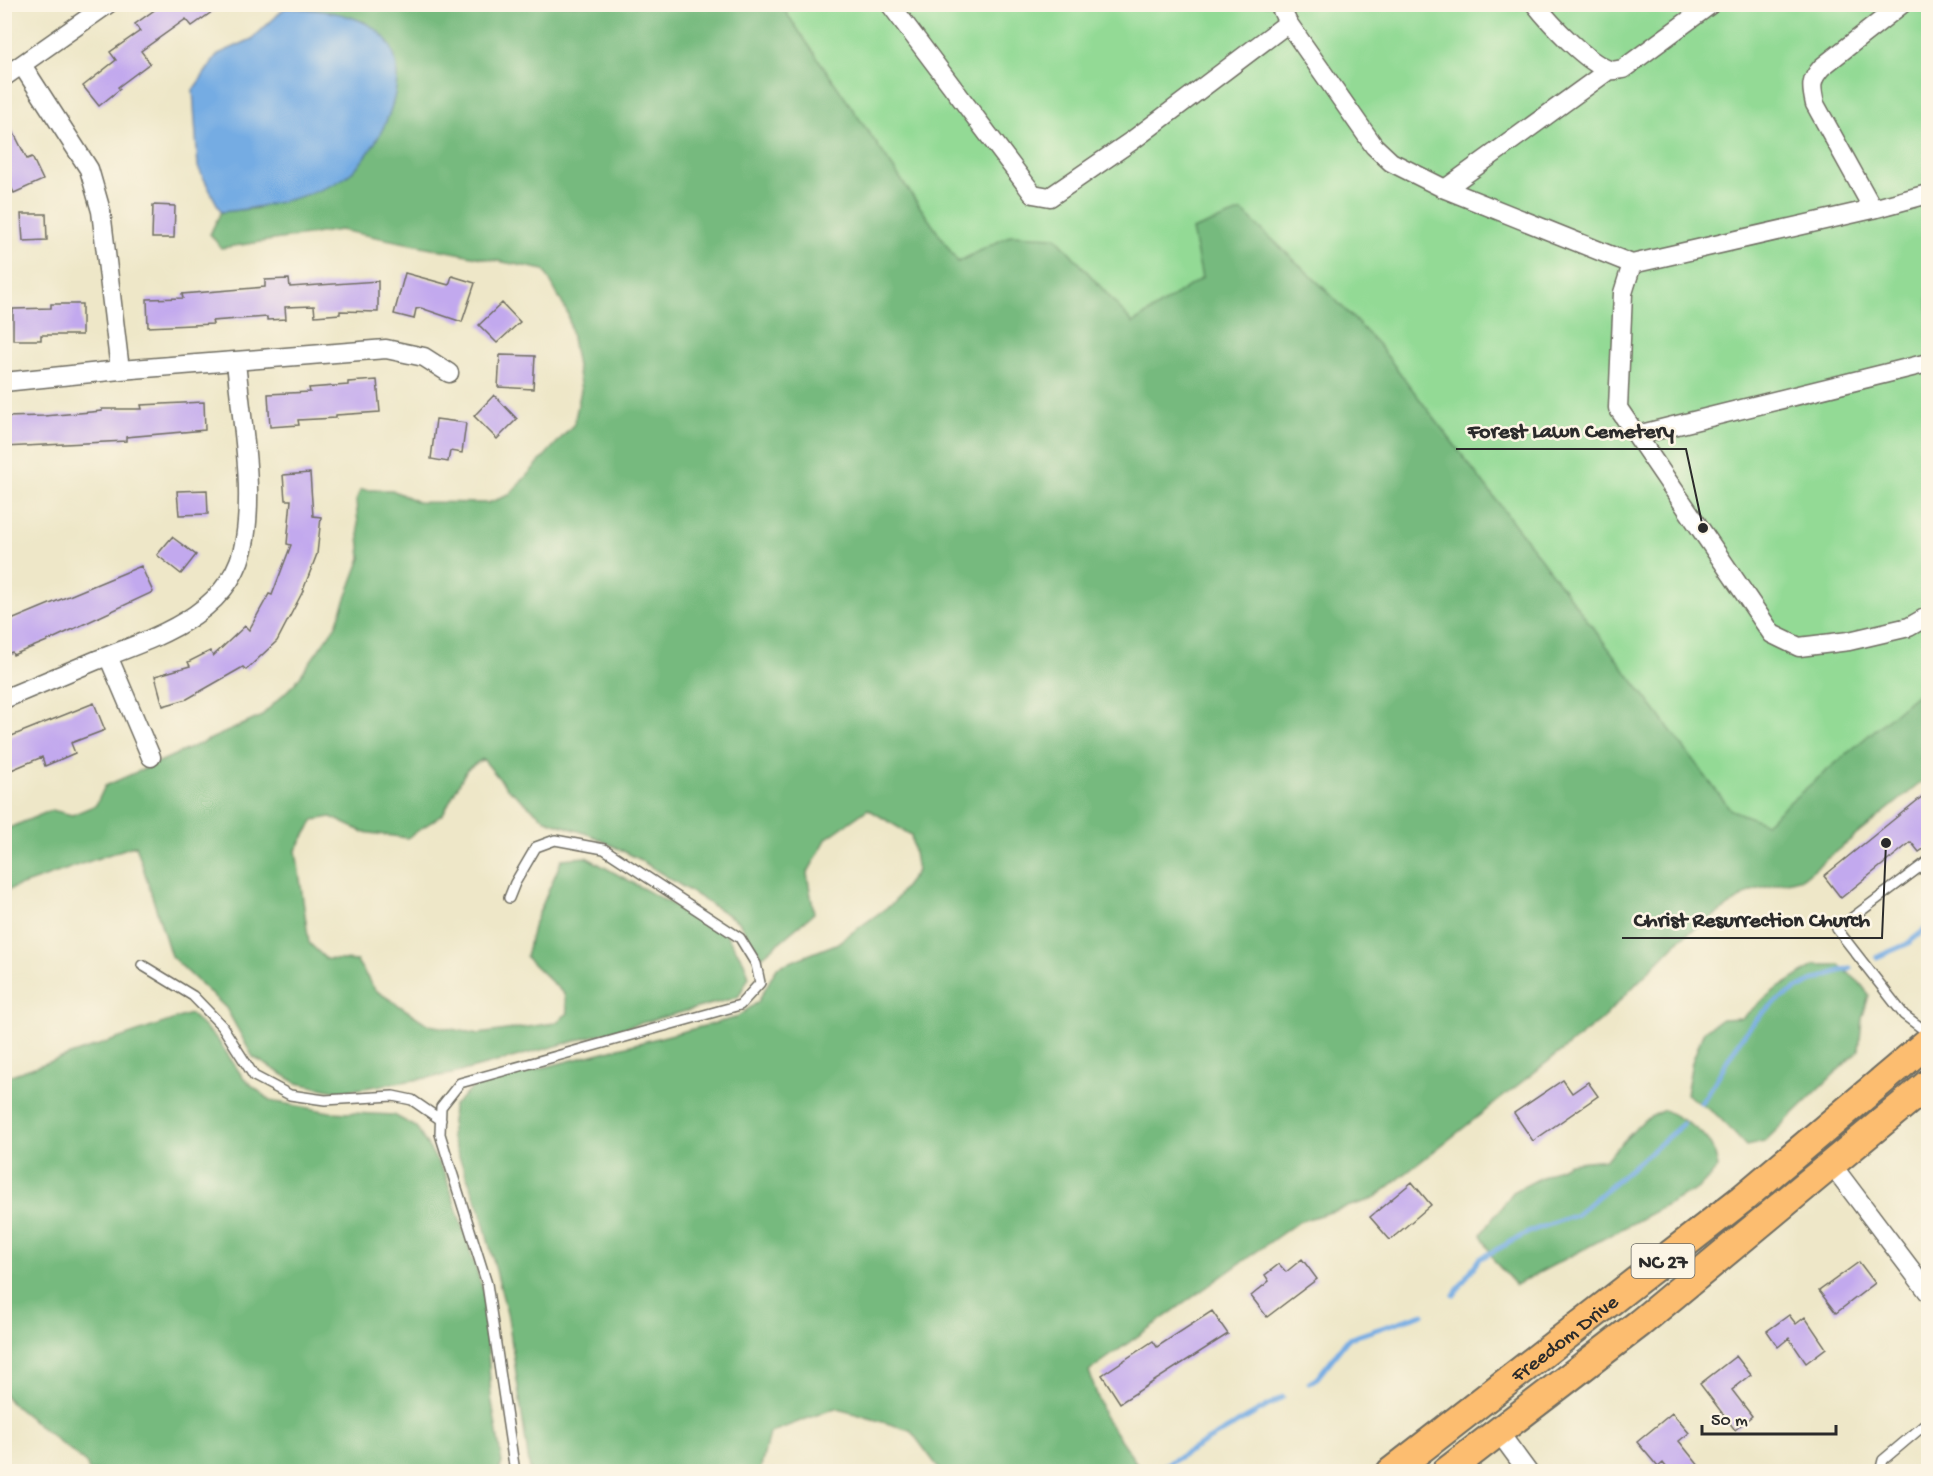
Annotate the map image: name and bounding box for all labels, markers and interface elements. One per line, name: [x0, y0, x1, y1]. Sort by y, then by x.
callout: Forest Lawn Cemetery: [1456, 409, 1686, 449]
text: Forest Lawn Cemetery: [1467, 420, 1674, 446]
callout: Christ Resurrection Church: [1622, 898, 1882, 938]
text: Christ Resurrection Church: [1633, 909, 1870, 935]
road number: NC 27: [1632, 1244, 1694, 1278]
street label: Freedom Drive: [1507, 1290, 1625, 1390]
scale bar: [1702, 1398, 1836, 1436]
text: 50 m: [1711, 1411, 1748, 1432]

